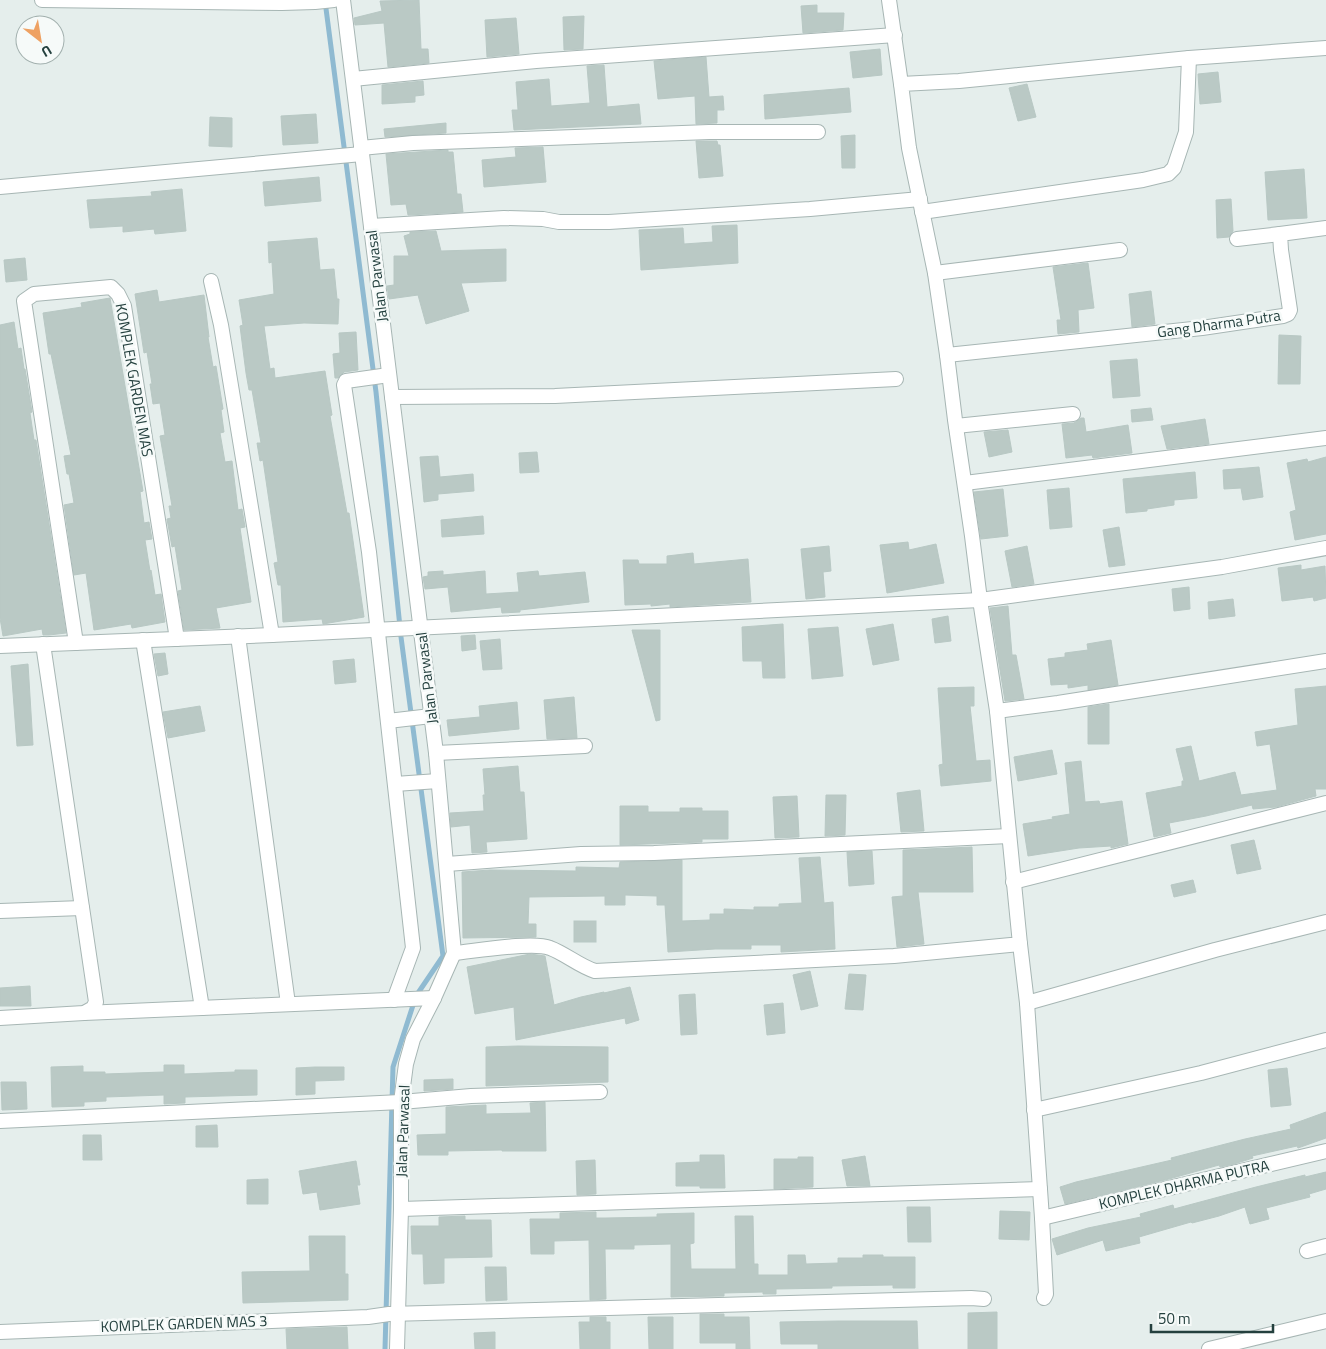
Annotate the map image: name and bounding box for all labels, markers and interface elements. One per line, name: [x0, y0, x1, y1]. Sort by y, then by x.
north arrow: [15, 15, 65, 65]
text: U: [38, 40, 56, 63]
street label: Jalan Parwasal: [359, 229, 394, 323]
street label: KOMPLEK GARDEN MAS: [110, 301, 159, 458]
street label: Gang Dharma Putra: [1156, 303, 1283, 344]
street label: Jalan Parwasal: [409, 631, 444, 725]
street label: Jalan Parwasal: [389, 1084, 416, 1178]
street label: KOMPLEK DHARMA PUTRA: [1096, 1154, 1271, 1215]
scale bar: [1151, 1302, 1274, 1334]
text: 50 m: [1158, 1307, 1191, 1330]
street label: KOMPLEK GARDEN MAS 3: [100, 1309, 268, 1338]

